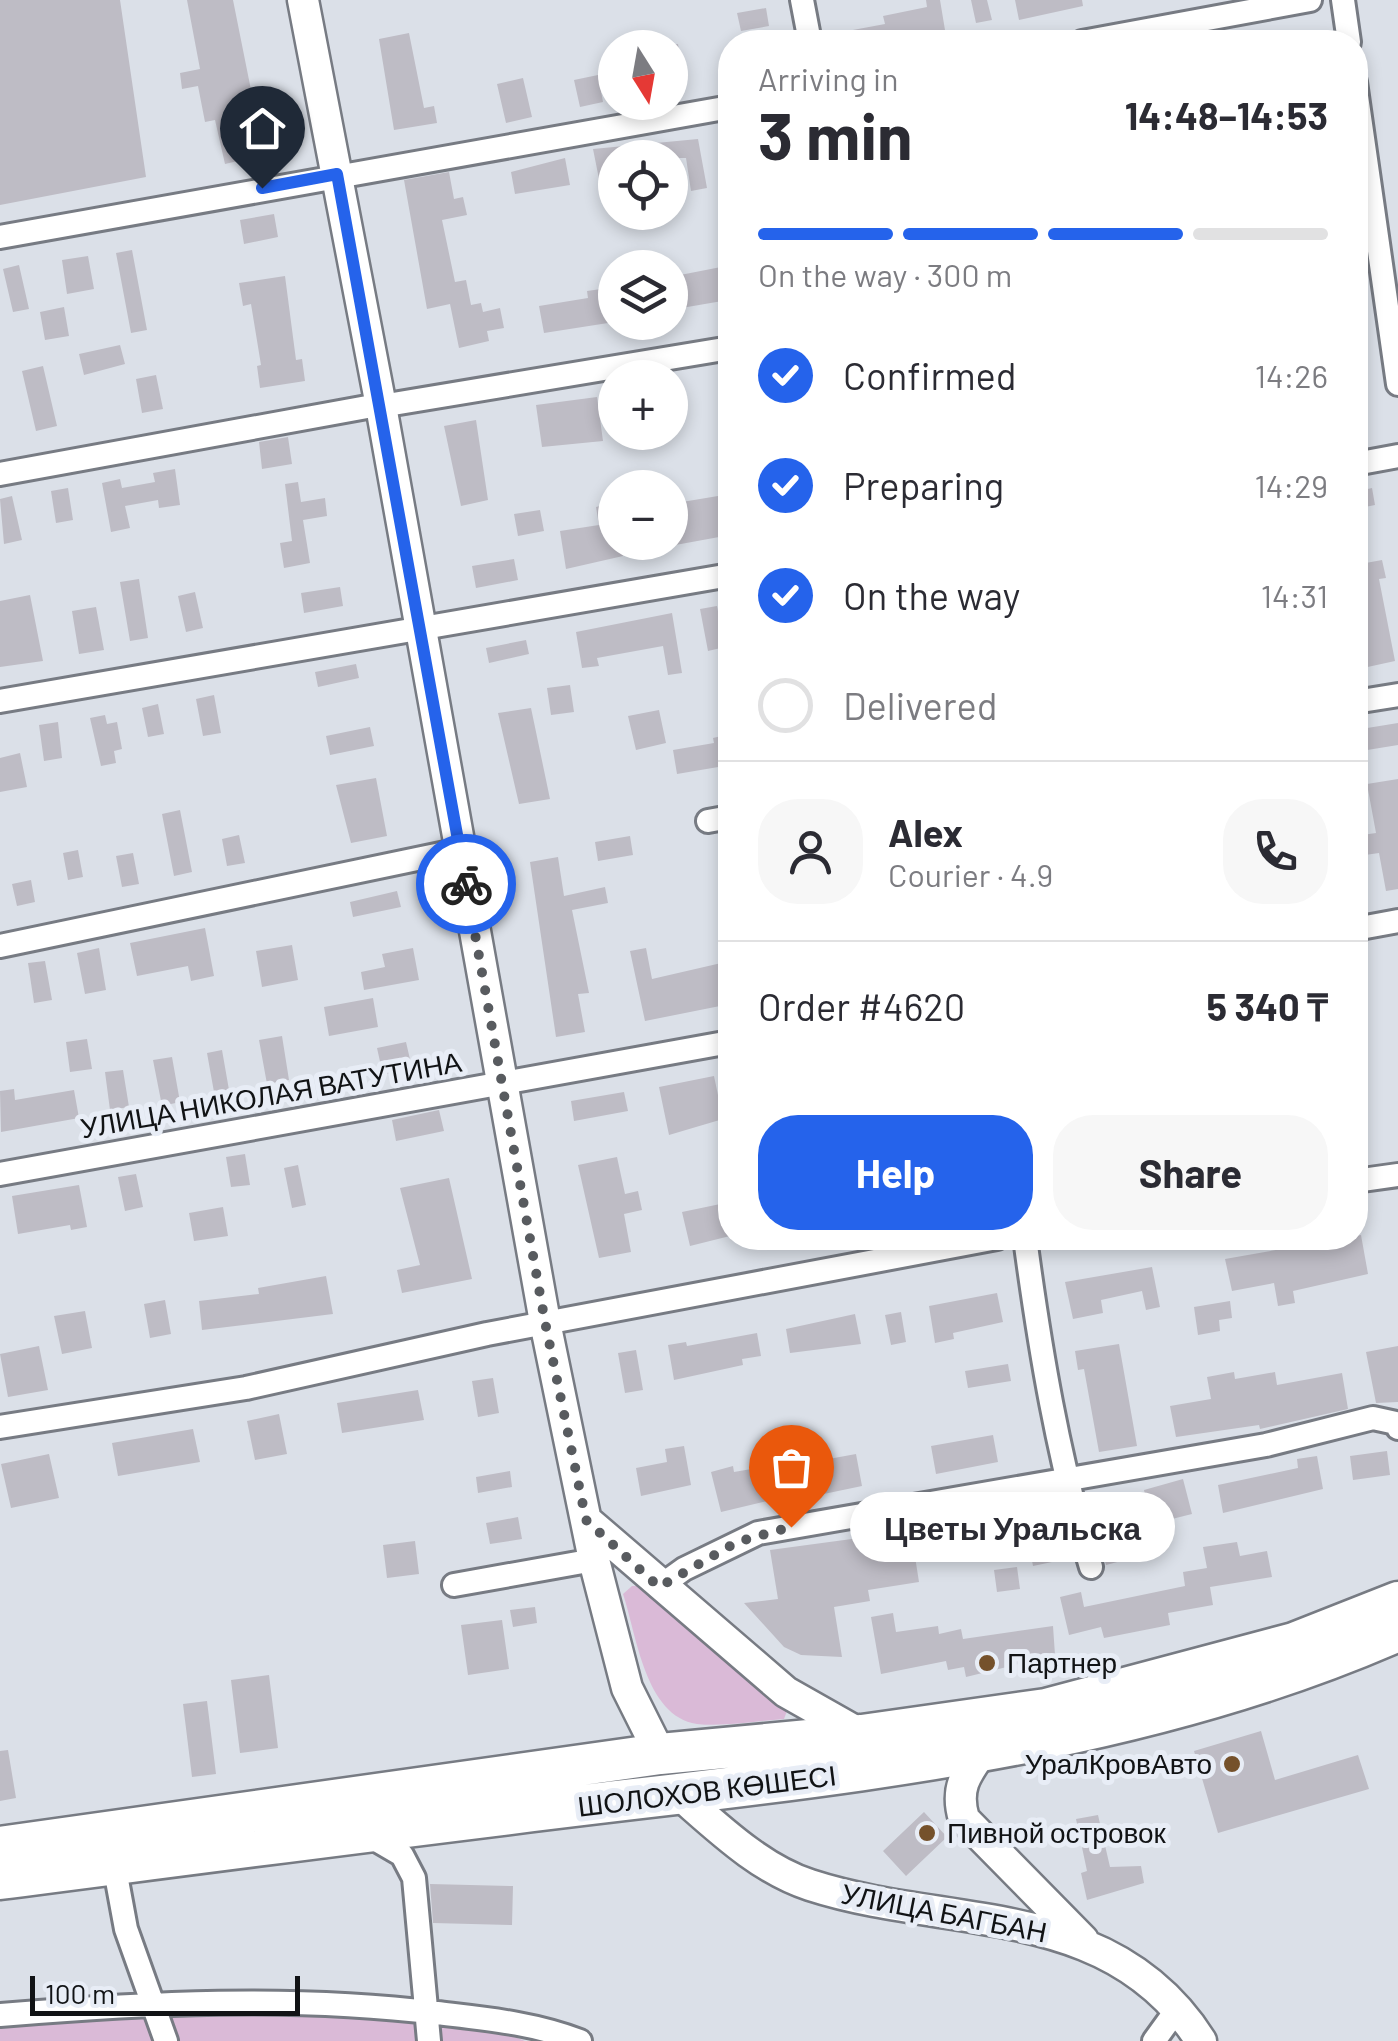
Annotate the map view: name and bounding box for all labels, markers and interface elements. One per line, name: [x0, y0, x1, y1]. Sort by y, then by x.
north arrow: [598, 30, 688, 120]
map controls: [598, 30, 688, 560]
text: Arriving in: [758, 59, 898, 97]
pin: [220, 86, 305, 189]
text: 14:48–14:53: [1125, 92, 1328, 138]
text: 3 min: [758, 95, 913, 173]
icon: home: [235, 101, 290, 156]
button: locate: [598, 140, 688, 230]
button: layers: [598, 250, 688, 340]
text: On the way · 300 m: [758, 255, 1012, 293]
icon: check: [758, 348, 813, 403]
text: Confirmed: [843, 352, 1016, 398]
text: 14:26: [1255, 356, 1328, 394]
button: +: [598, 360, 688, 450]
icon: check: [758, 458, 813, 513]
text: Preparing: [843, 462, 1004, 508]
text: 14:29: [1254, 466, 1328, 504]
button: −: [598, 470, 688, 560]
icon: check: [758, 568, 813, 623]
text: On the way: [843, 572, 1020, 618]
text: 14:31: [1261, 576, 1328, 614]
text: Delivered: [843, 682, 997, 728]
button: person: [758, 799, 863, 904]
button: phone: [1223, 799, 1328, 904]
text: Alex: [888, 809, 963, 855]
courier: [416, 834, 516, 934]
text: Courier · 4.9: [888, 855, 1053, 893]
icon: bike: [439, 857, 494, 912]
text: Order #4620: [758, 983, 965, 1029]
text: 5 340 ₸: [1206, 983, 1328, 1029]
street label: УЛИЦА НИКОЛАЯ ВАТУТИНА: [78, 1044, 464, 1144]
button: Help: [758, 1115, 1033, 1230]
button: Share: [1053, 1115, 1328, 1230]
pin: [749, 1425, 834, 1528]
icon: bag: [764, 1440, 819, 1495]
callout: Цветы Уральска: [851, 1492, 1176, 1562]
text: Цветы Уральска: [884, 1508, 1141, 1546]
place label: Партнер: [1007, 1645, 1117, 1679]
marker: Партнер: [976, 1652, 998, 1674]
place label: УралКровАвто: [1025, 1746, 1212, 1780]
marker: УралКровАвто: [1221, 1753, 1243, 1775]
street label: ШОЛОХОВ КӨШЕСІ: [576, 1757, 838, 1823]
place label: Пивной островок: [947, 1815, 1167, 1849]
marker: Пивной островок: [916, 1822, 938, 1844]
street label: УЛИЦА БАГБАН: [839, 1875, 1050, 1949]
scale bar: [30, 1971, 300, 2016]
text: 100 m: [45, 1976, 115, 2010]

